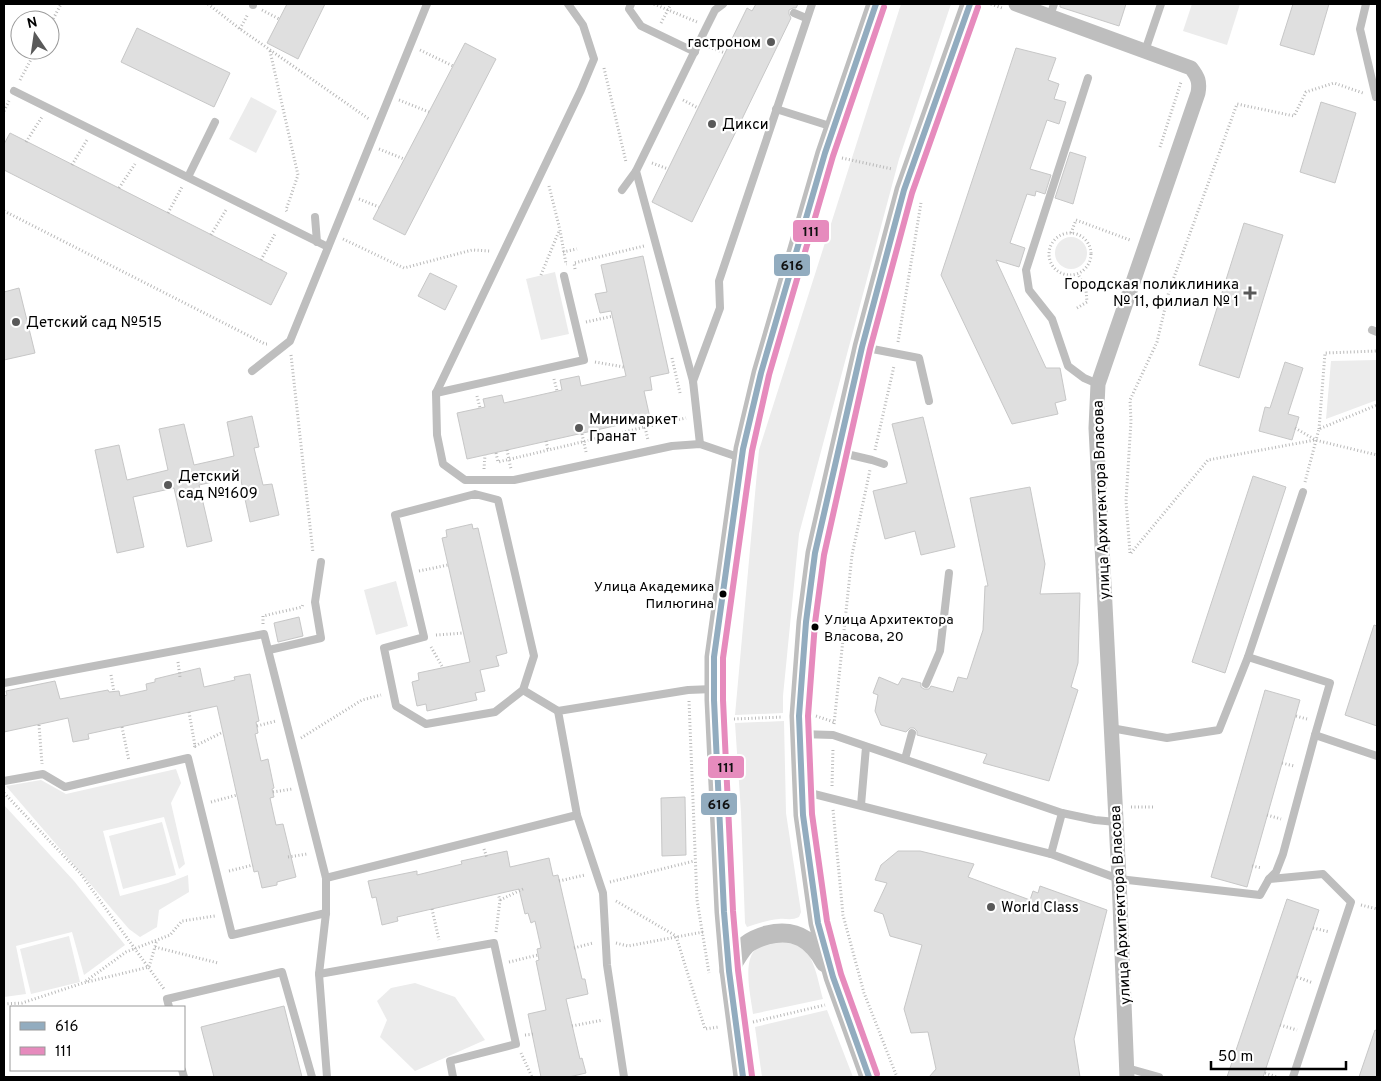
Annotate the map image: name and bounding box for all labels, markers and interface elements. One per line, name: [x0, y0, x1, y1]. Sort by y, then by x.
north arrow: [10, 10, 60, 60]
text: N: [26, 14, 39, 33]
place label: гастроном: [687, 34, 761, 53]
marker: гастроном: [765, 36, 777, 48]
place label: Дикси: [722, 116, 769, 135]
marker: Дикси: [706, 118, 718, 130]
line badge: 111: [792, 219, 830, 243]
text: 111: [803, 224, 819, 241]
line badge: 616: [773, 253, 811, 277]
text: 616: [781, 258, 803, 275]
place label: Городская поликлиника № 11, филиал № 1: [1064, 276, 1239, 312]
marker: Городская поликлиника № 11, филиал № 1: [1243, 286, 1257, 300]
place label: Детский сад №515: [26, 314, 162, 333]
marker: Детский сад №515: [10, 316, 22, 328]
street label: улица Архитектора Власова: [1090, 400, 1115, 600]
place label: Минимаркет Гранат: [589, 411, 678, 447]
marker: Минимаркет Гранат: [573, 422, 585, 434]
place label: Детский сад №1609: [178, 468, 258, 504]
marker: Детский сад №1609: [162, 479, 174, 491]
place label: Улица Академика Пилюгина: [594, 579, 714, 613]
marker: Улица Академика Пилюгина: [718, 589, 728, 599]
place label: Улица Архитектора Власова, 20: [824, 612, 954, 646]
marker: Улица Архитектора Власова, 20: [810, 622, 820, 632]
line badge: 111: [707, 755, 745, 779]
text: 111: [718, 760, 734, 777]
line badge: 616: [700, 792, 738, 816]
text: 616: [708, 797, 730, 814]
street label: улица Архитектора Власова: [1107, 805, 1136, 1005]
place label: World Class: [1001, 899, 1079, 918]
marker: World Class: [985, 901, 997, 913]
legend: [10, 1006, 185, 1071]
text: 616: [55, 1018, 79, 1037]
scale bar: [1211, 1038, 1346, 1070]
text: 111: [55, 1043, 72, 1062]
text: 50 m: [1218, 1048, 1253, 1067]

